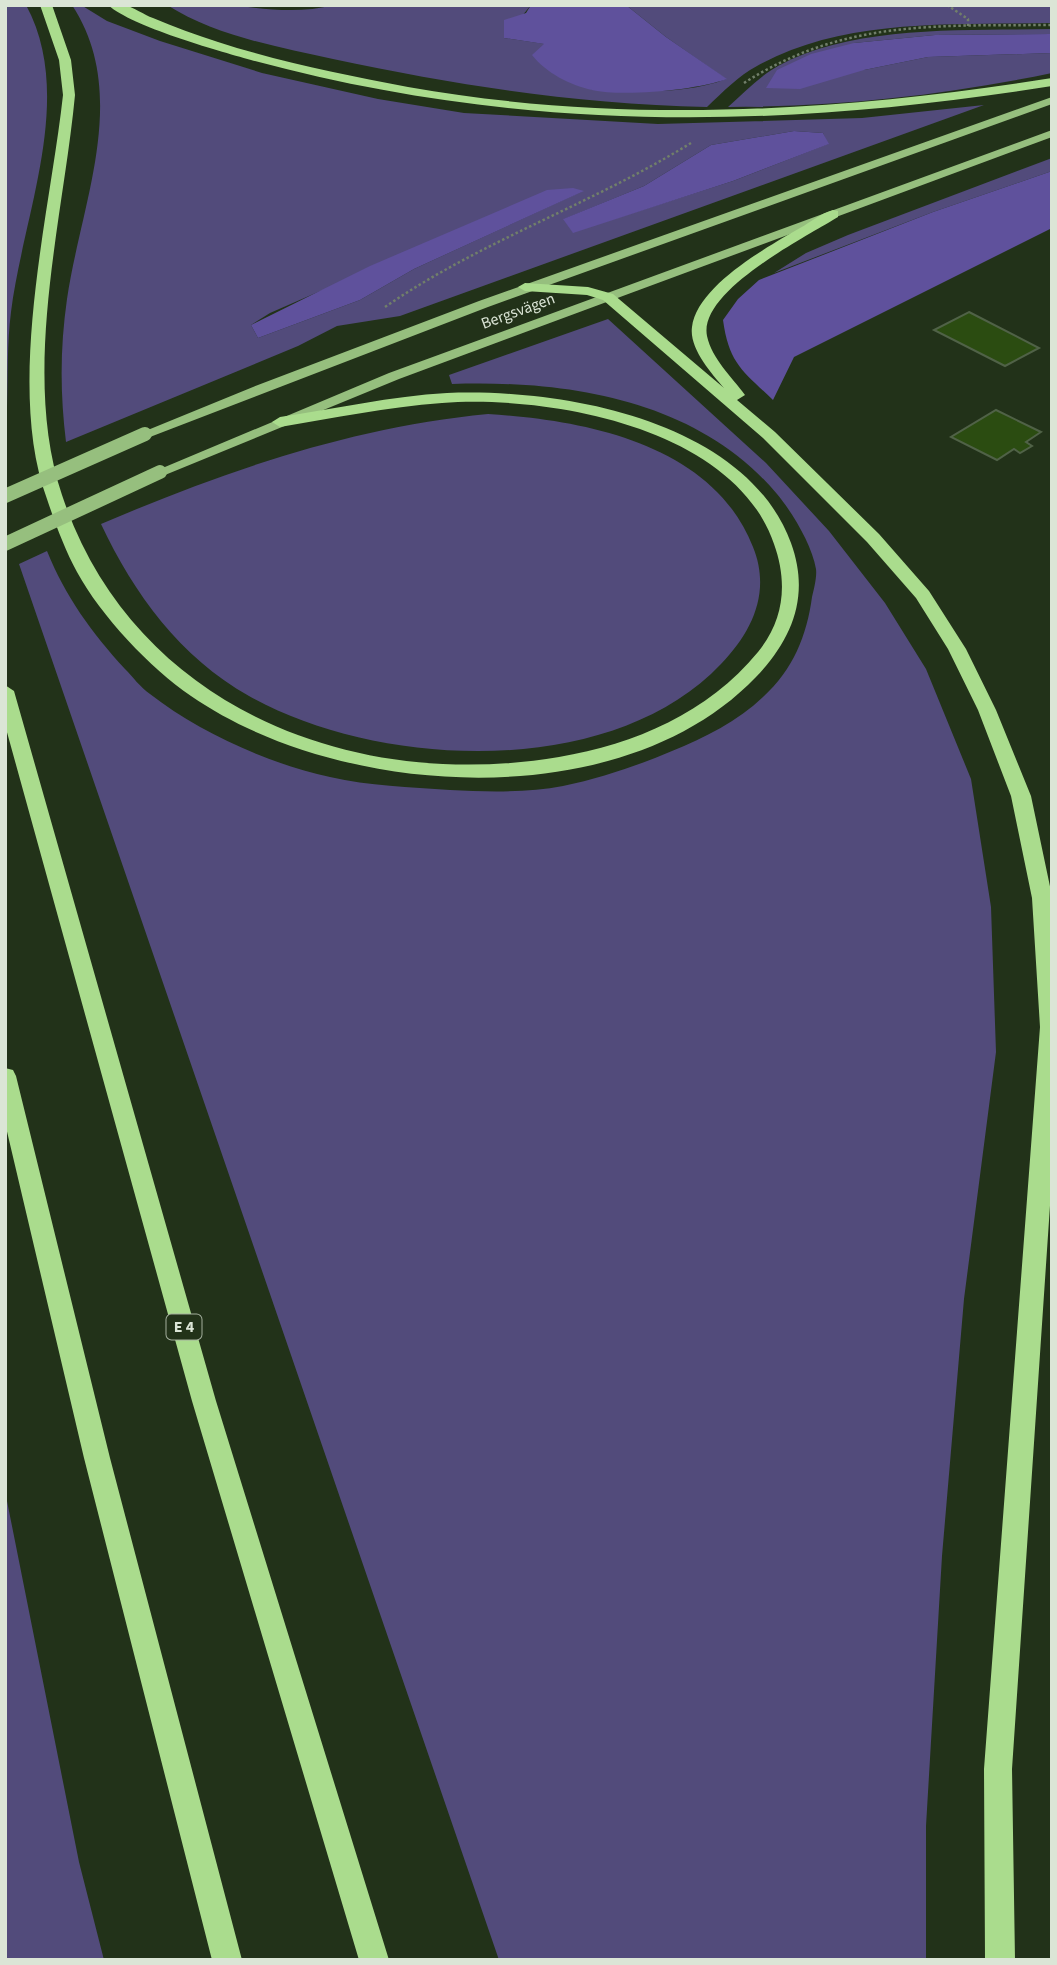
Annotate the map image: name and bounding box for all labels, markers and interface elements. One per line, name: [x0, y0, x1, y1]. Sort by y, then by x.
street label: Bergsvägen: [478, 287, 558, 335]
road number: E 4: [166, 1315, 202, 1340]

